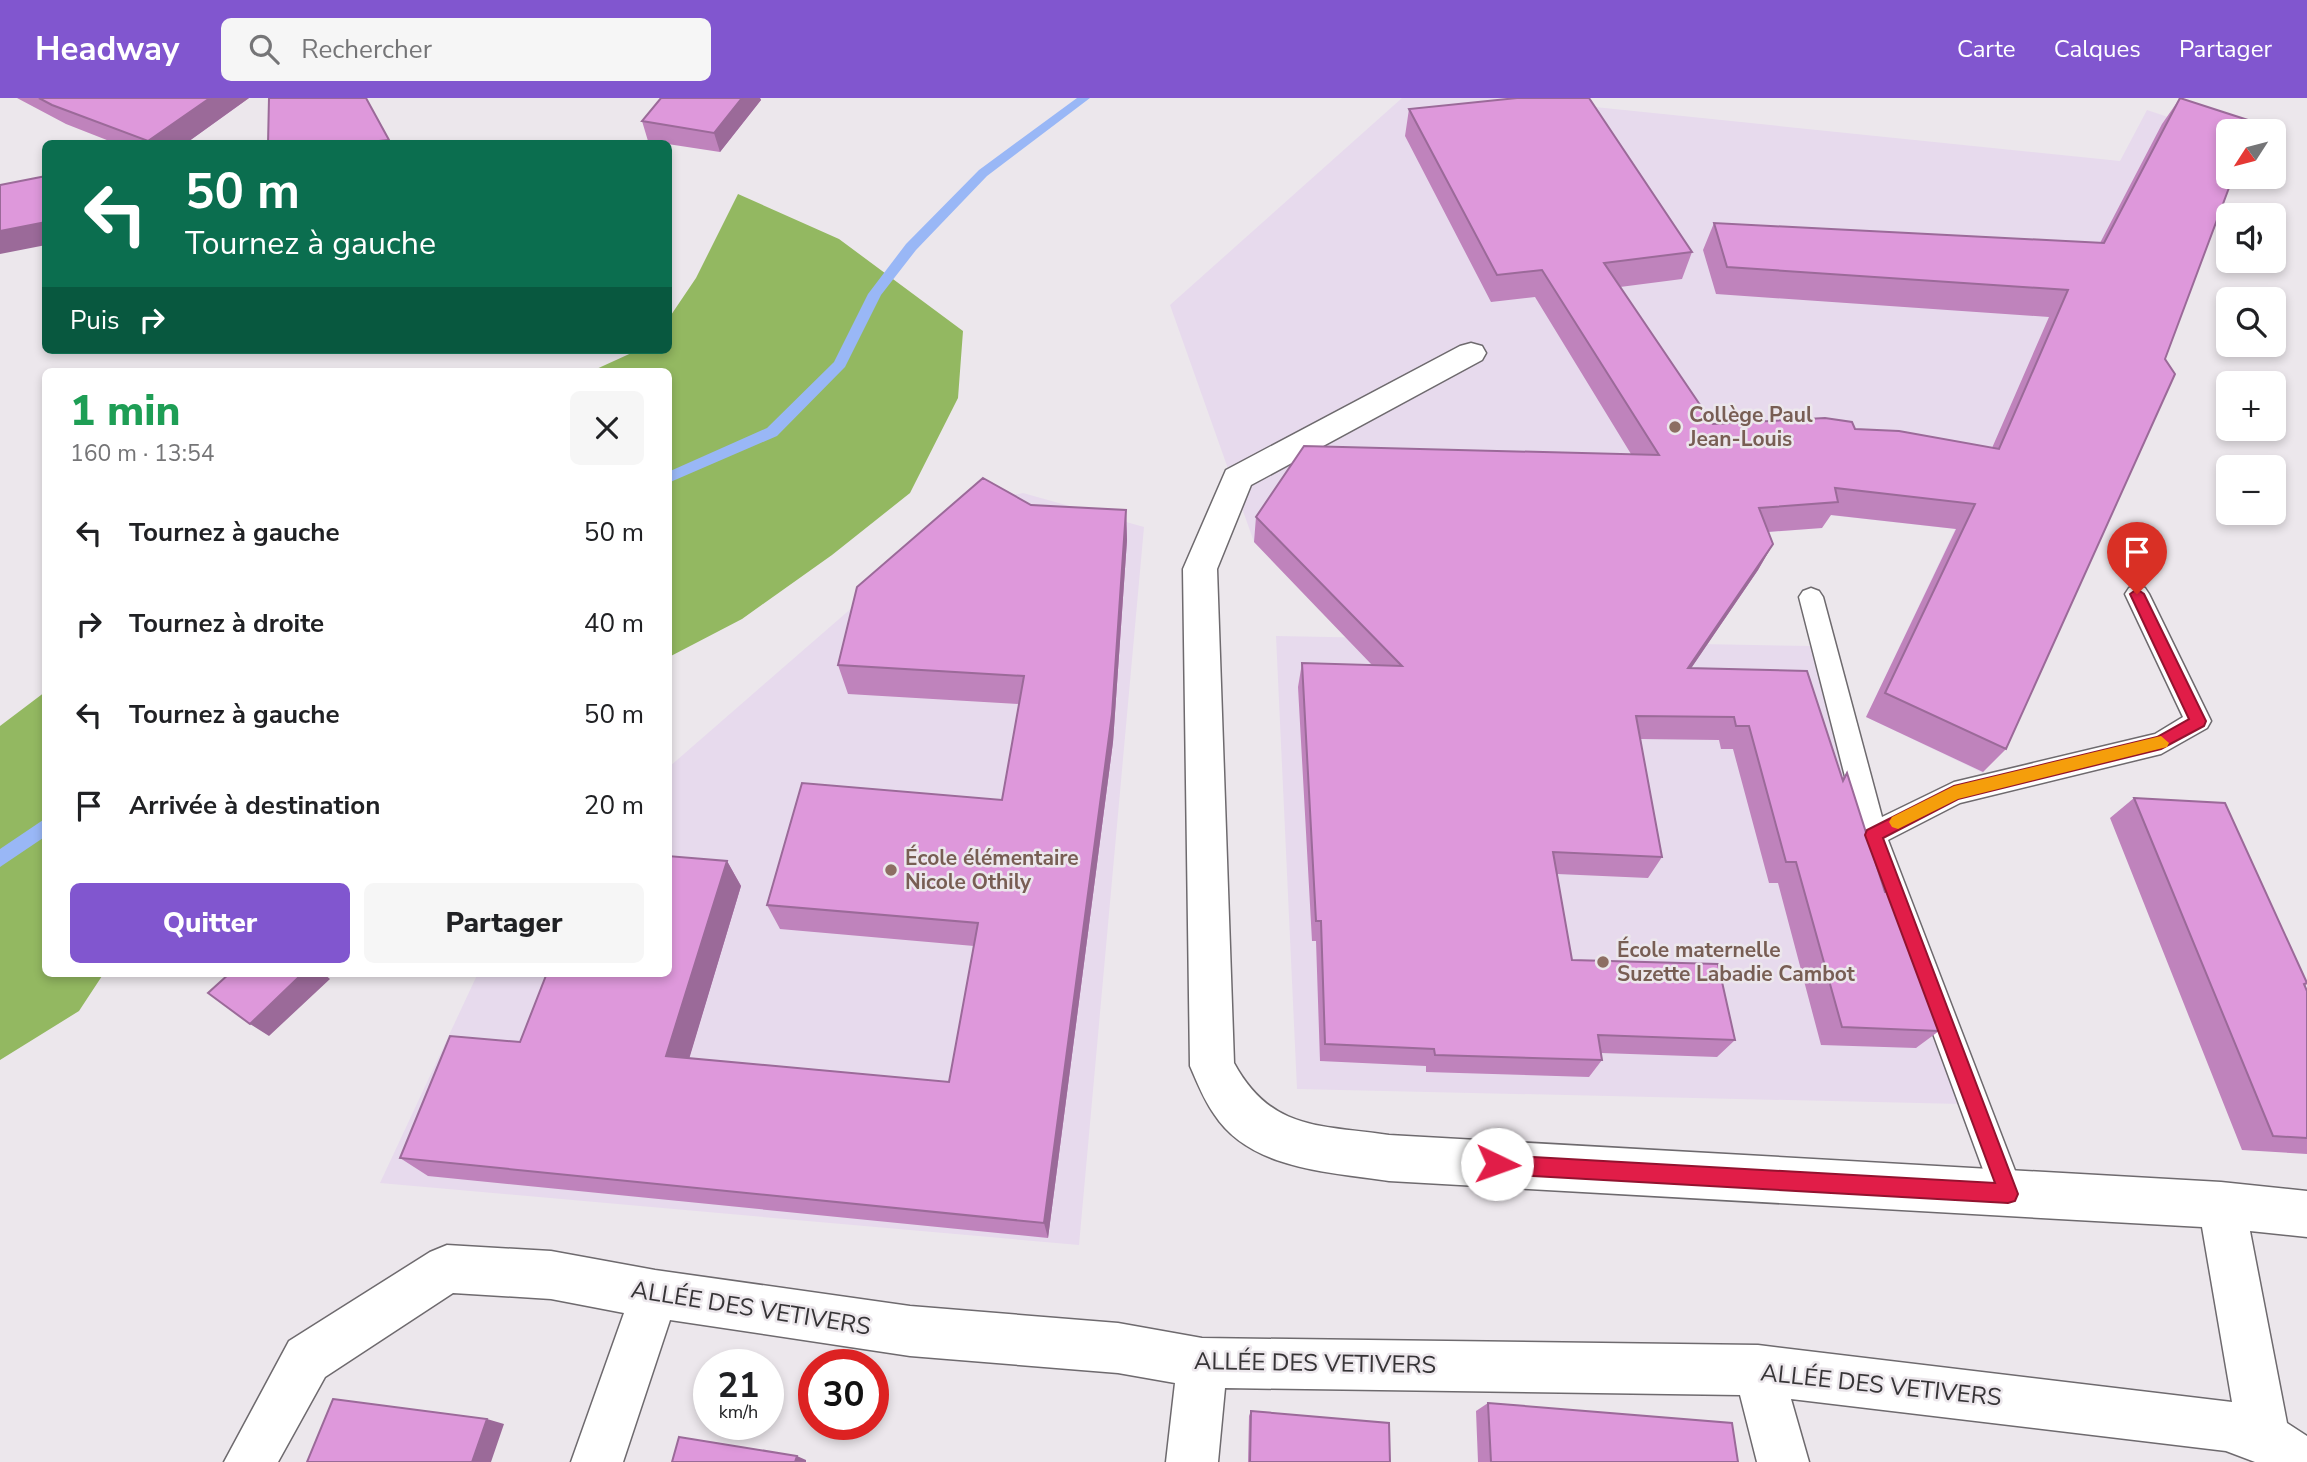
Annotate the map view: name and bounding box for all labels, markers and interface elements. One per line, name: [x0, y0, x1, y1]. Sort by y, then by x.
search box: [221, 18, 711, 81]
text: Headway: [35, 27, 179, 72]
icon: search: [245, 30, 283, 68]
text: Rechercher: [301, 32, 432, 67]
text: Carte: [1957, 33, 2016, 65]
text: Calques: [2054, 33, 2141, 65]
text: Partager: [2179, 33, 2272, 65]
north arrow: [2216, 119, 2286, 189]
map controls: [2216, 119, 2286, 525]
text: 50 m: [185, 158, 300, 225]
icon: left: [70, 168, 161, 259]
button: sound: [2216, 203, 2286, 273]
text: Tournez à gauche: [185, 222, 436, 265]
button: search: [2216, 287, 2286, 357]
icon: right: [133, 301, 171, 339]
text: Puis: [70, 303, 119, 338]
button: +: [2216, 371, 2286, 441]
text: 1 min: [70, 383, 180, 440]
button: close: [570, 391, 644, 465]
place label: Collège Paul Jean-Louis: [1688, 401, 1813, 453]
marker: Collège Paul Jean-Louis: [1667, 419, 1683, 435]
text: 160 m · 13:54: [70, 438, 215, 469]
button: −: [2216, 455, 2286, 525]
icon: left: [70, 514, 108, 552]
text: Tournez à gauche: [129, 515, 340, 550]
text: 50 m: [584, 515, 644, 550]
pin: [2107, 522, 2167, 594]
icon: arrive: [2118, 533, 2156, 571]
icon: right: [70, 605, 108, 643]
text: Tournez à droite: [129, 606, 324, 641]
text: 40 m: [584, 606, 644, 641]
icon: left: [70, 696, 108, 734]
text: Tournez à gauche: [129, 697, 340, 732]
text: 50 m: [584, 697, 644, 732]
icon: arrive: [70, 787, 108, 825]
text: Arrivée à destination: [129, 788, 380, 823]
text: 20 m: [584, 788, 644, 823]
place label: École élémentaire Nicole Othily: [905, 844, 1079, 896]
marker: École élémentaire Nicole Othily: [883, 862, 899, 878]
button: Quitter: [70, 883, 350, 963]
button: Partager: [364, 883, 644, 963]
place label: École maternelle Suzette Labadie Cambot: [1617, 936, 1856, 988]
marker: École maternelle Suzette Labadie Cambot: [1595, 954, 1611, 970]
position arrow: [1460, 1127, 1534, 1201]
street label: ALLÉE DES VETIVERS: [629, 1273, 873, 1343]
street label: ALLÉE DES VETIVERS: [1194, 1345, 1436, 1381]
speed limit sign: 30: [798, 1349, 889, 1440]
street label: ALLÉE DES VETIVERS: [1759, 1356, 2003, 1414]
text: 21: [717, 1362, 760, 1409]
text: km/h: [719, 1400, 758, 1424]

